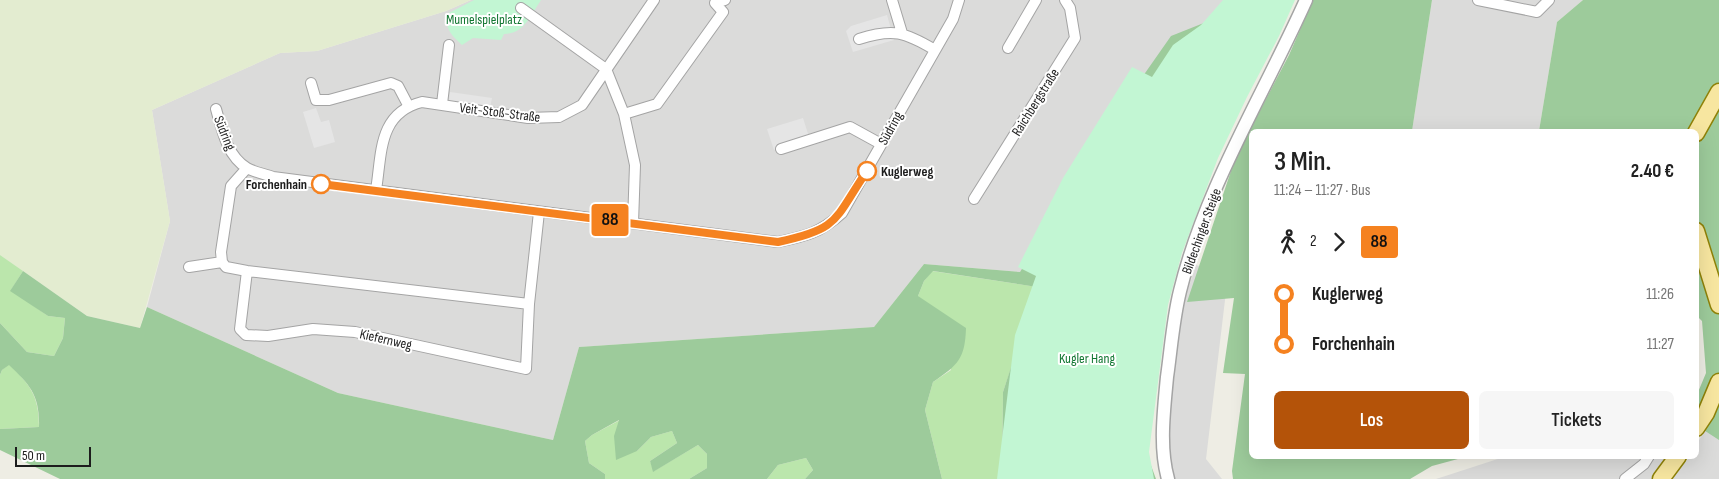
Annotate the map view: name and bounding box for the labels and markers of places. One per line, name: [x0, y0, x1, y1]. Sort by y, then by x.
marker: Kuglerweg: [857, 161, 877, 181]
place label: Kuglerweg: [881, 163, 933, 180]
marker: Forchenhain: [311, 174, 331, 194]
place label: Forchenhain: [246, 176, 307, 193]

